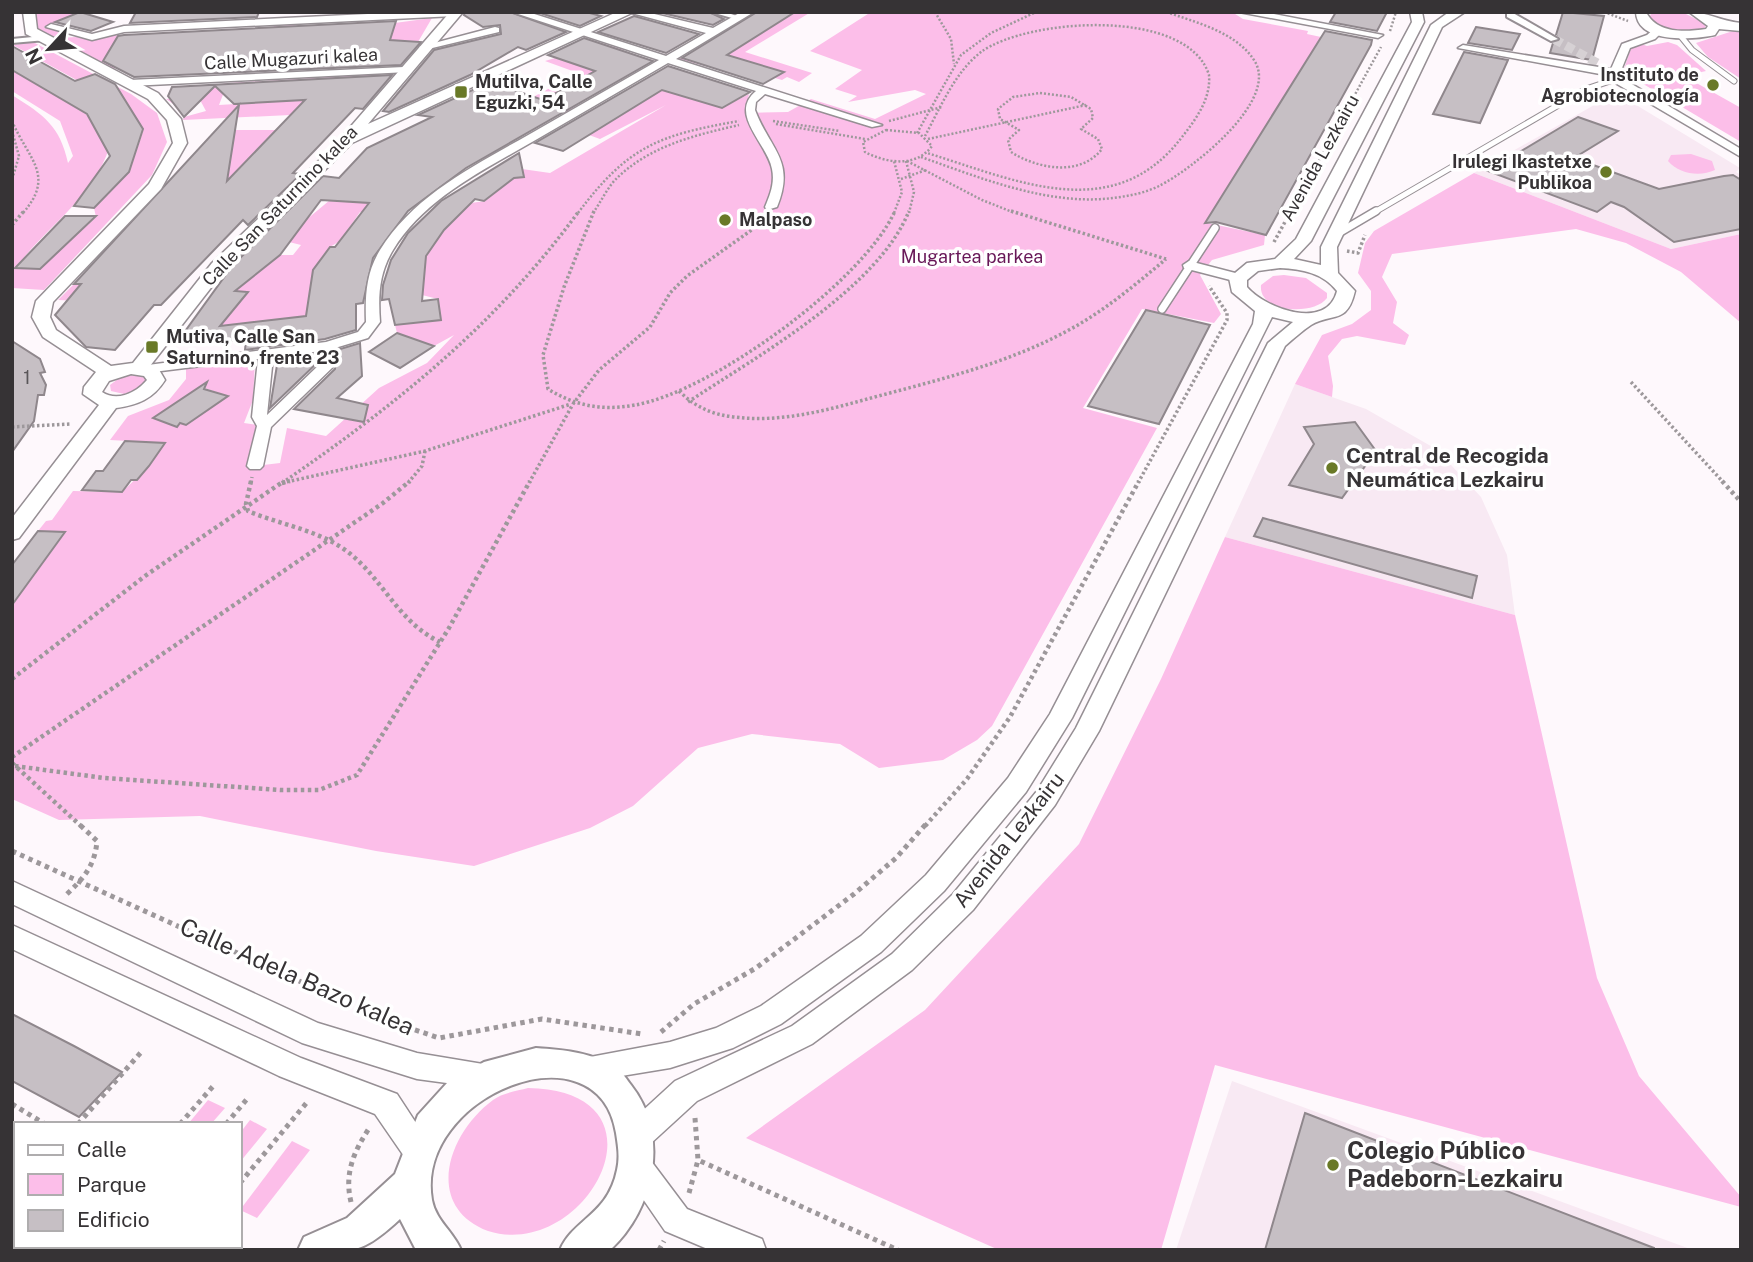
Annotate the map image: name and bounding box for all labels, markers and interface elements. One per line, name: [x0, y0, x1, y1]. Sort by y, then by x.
north arrow: [14, 14, 84, 84]
street label: Calle Mugazuri kalea: [204, 43, 378, 74]
text: N: [21, 45, 47, 68]
place label: Instituto de Agrobiotecnología: [1541, 64, 1699, 106]
place label: Mutilva, Calle Eguzki, 54: [475, 71, 593, 113]
marker: Instituto de Agrobiotecnología: [1705, 77, 1721, 93]
marker: Mutilva, Calle Eguzki, 54: [453, 84, 469, 100]
street label: Avenida Lezkairu: [1276, 91, 1363, 225]
street label: Calle San Saturnino kalea: [198, 121, 362, 290]
place label: Irulegi Ikastetxe Publikoa: [1452, 151, 1592, 193]
marker: Irulegi Ikastetxe Publikoa: [1598, 164, 1614, 180]
place label: Malpaso: [739, 209, 812, 230]
marker: Malpaso: [717, 212, 733, 228]
park label: Mugartea parkea: [901, 246, 1043, 267]
place label: Mutiva, Calle San Saturnino, frente 23: [166, 326, 340, 368]
marker: Mutiva, Calle San Saturnino, frente 23: [144, 339, 160, 355]
house number: 1: [23, 367, 31, 388]
place label: Central de Recogida Neumática Lezkairu: [1346, 443, 1549, 492]
marker: Central de Recogida Neumática Lezkairu: [1324, 460, 1340, 476]
street label: Avenida Lezkairu: [948, 767, 1069, 912]
street label: Calle Adela Bazo kalea: [176, 912, 419, 1040]
legend: [14, 1122, 242, 1248]
place label: Colegio Público Padeborn-Lezkairu: [1347, 1136, 1563, 1192]
text: Calle: [77, 1137, 127, 1162]
marker: Colegio Público Padeborn-Lezkairu: [1325, 1157, 1341, 1173]
text: Parque: [77, 1172, 146, 1197]
text: Edificio: [77, 1207, 150, 1232]

